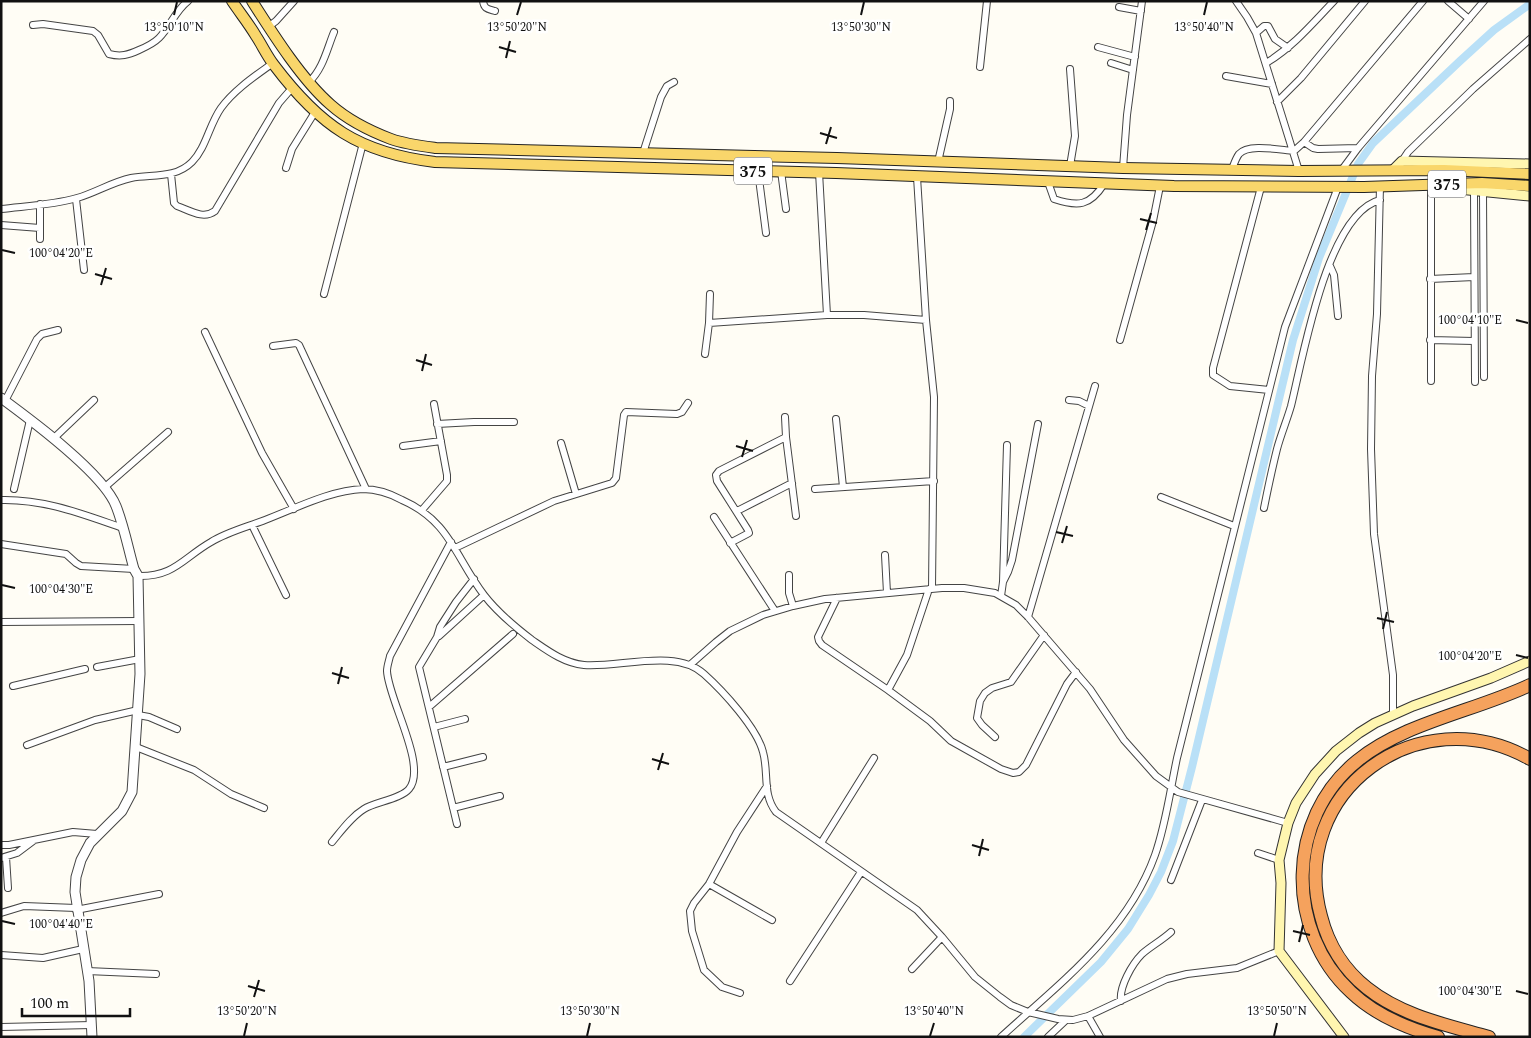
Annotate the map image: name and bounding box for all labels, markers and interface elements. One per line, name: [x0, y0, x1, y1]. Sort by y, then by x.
text: 13°50'10"N: [144, 18, 204, 37]
text: 13°50'20"N: [487, 18, 547, 37]
text: 13°50'30"N: [831, 18, 891, 37]
text: 13°50'40"N: [1174, 18, 1234, 37]
road number: 375: [734, 158, 772, 185]
road number: 375: [1428, 170, 1466, 198]
text: 100°04'20"E: [29, 244, 93, 263]
text: 100°04'10"E: [1438, 311, 1502, 330]
text: 100°04'30"E: [29, 580, 93, 599]
text: 100°04'20"E: [1438, 647, 1502, 666]
text: 100°04'40"E: [29, 915, 93, 934]
text: 100°04'30"E: [1438, 982, 1502, 1001]
scale bar: [22, 986, 130, 1018]
text: 100 m: [30, 992, 69, 1015]
text: 13°50'20"N: [217, 1002, 277, 1021]
text: 13°50'30"N: [560, 1002, 620, 1021]
text: 13°50'40"N: [904, 1002, 964, 1021]
text: 13°50'50"N: [1247, 1002, 1307, 1021]

